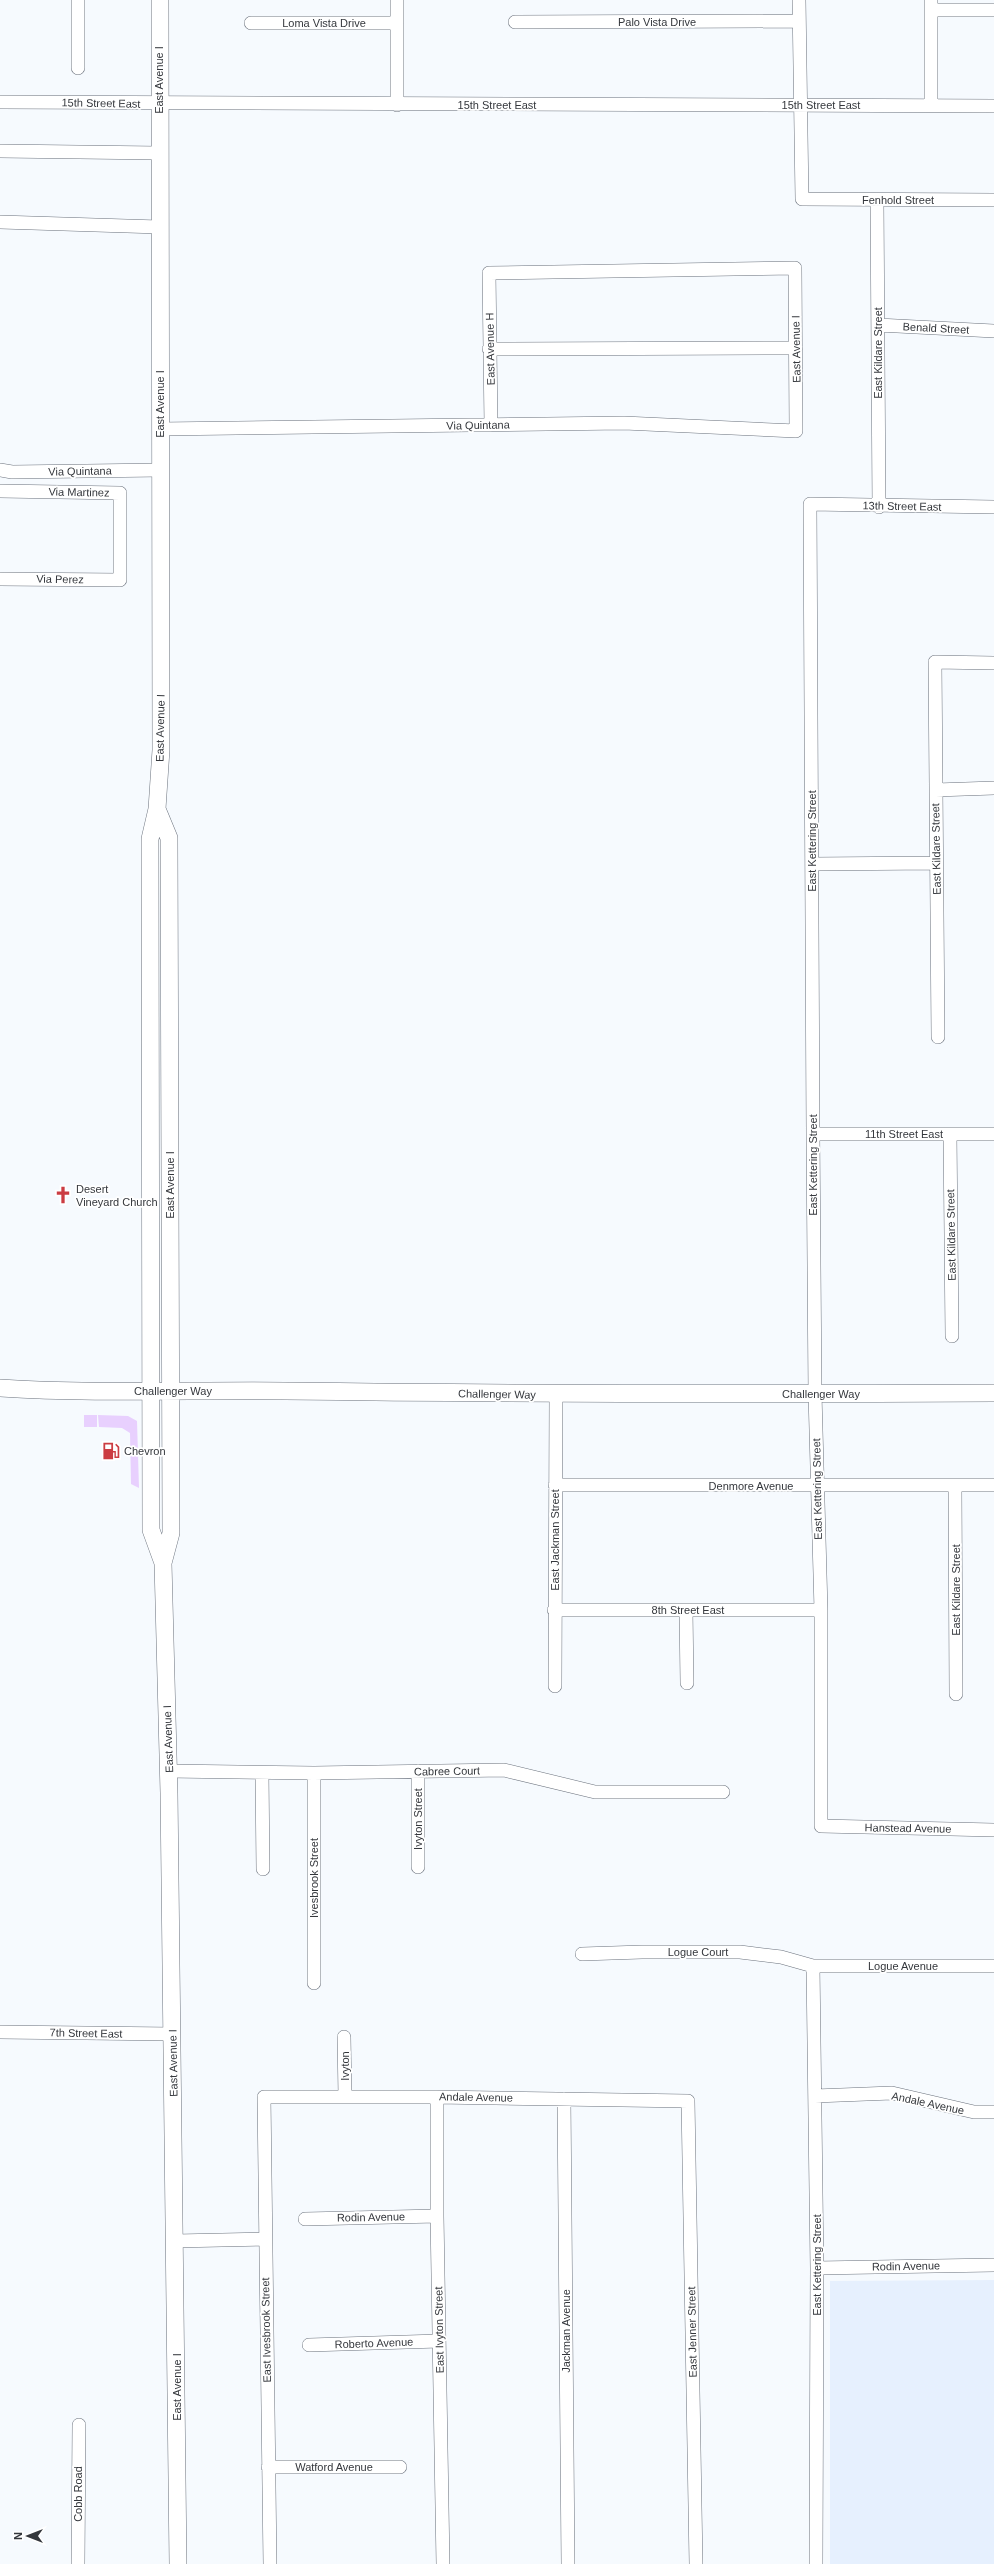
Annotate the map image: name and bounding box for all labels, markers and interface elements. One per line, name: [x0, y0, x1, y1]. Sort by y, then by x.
street label: Palo Vista Drive: [618, 16, 696, 28]
street label: Loma Vista Drive: [282, 17, 366, 29]
street label: East Avenue I: [153, 46, 165, 114]
street label: 15th Street East: [61, 96, 141, 110]
street label: 15th Street East: [458, 99, 536, 111]
street label: 15th Street East: [782, 99, 860, 111]
street label: Fenhold Street: [862, 194, 934, 206]
street label: East Kildare Street: [872, 307, 884, 399]
street label: East Avenue H: [483, 313, 497, 385]
street label: East Avenue I: [789, 315, 803, 383]
street label: Benald Street: [902, 320, 970, 336]
street label: East Avenue I: [154, 370, 166, 438]
street label: Via Quintana: [446, 418, 511, 432]
street label: Via Quintana: [48, 464, 113, 478]
street label: Via Martinez: [48, 485, 110, 499]
street label: 13th Street East: [862, 499, 942, 513]
street label: Via Perez: [36, 573, 84, 585]
street label: East Avenue I: [153, 694, 167, 762]
street label: East Kettering Street: [806, 790, 818, 892]
street label: East Kildare Street: [929, 803, 943, 895]
street label: East Kettering Street: [807, 1114, 819, 1216]
street label: 11th Street East: [865, 1128, 943, 1140]
street label: East Avenue I: [164, 1151, 176, 1219]
place label: Desert Vineyard Church: [76, 1183, 158, 1208]
church icon: Desert Vineyard Church: [53, 1185, 73, 1205]
street label: East Kildare Street: [944, 1189, 958, 1281]
street label: Challenger Way: [134, 1385, 212, 1397]
street label: Challenger Way: [458, 1387, 537, 1401]
street label: Challenger Way: [782, 1388, 860, 1400]
street label: East Kettering Street: [810, 1438, 824, 1540]
fuel station icon: Chevron: [101, 1441, 121, 1461]
place label: Chevron: [124, 1445, 166, 1457]
street label: Denmore Avenue: [709, 1480, 793, 1492]
street label: East Jackman Street: [549, 1489, 561, 1591]
street label: East Kildare Street: [950, 1544, 962, 1636]
street label: 8th Street East: [652, 1604, 724, 1616]
street label: East Avenue I: [161, 1705, 175, 1773]
street label: Cabree Court: [414, 1764, 480, 1778]
street label: Ivyton Street: [412, 1788, 424, 1850]
street label: Hanstead Avenue: [865, 1821, 951, 1835]
street label: Ivesbrook Street: [308, 1838, 320, 1918]
street label: Logue Court: [668, 1946, 728, 1958]
street label: Logue Avenue: [868, 1960, 938, 1972]
street label: 7th Street East: [50, 2026, 122, 2040]
street label: East Avenue I: [166, 2029, 180, 2097]
street label: Ivyton: [339, 2051, 351, 2081]
street label: Andale Avenue: [891, 2089, 965, 2117]
street label: Andale Avenue: [439, 2090, 513, 2104]
street label: Rodin Avenue: [337, 2210, 405, 2224]
street label: East Kettering Street: [811, 2214, 823, 2316]
street label: Rodin Avenue: [872, 2259, 940, 2273]
street label: East Ivesbrook Street: [259, 2277, 273, 2383]
street label: East Ivyton Street: [432, 2286, 446, 2374]
street label: East Jenner Street: [685, 2286, 699, 2378]
street label: Jackman Avenue: [560, 2289, 572, 2373]
street label: Roberto Avenue: [334, 2336, 414, 2350]
street label: East Avenue I: [171, 2353, 183, 2421]
street label: Watford Avenue: [295, 2461, 373, 2473]
street label: Cobb Road: [72, 2466, 84, 2522]
north arrow: [8, 2516, 48, 2556]
text: N: [12, 2532, 24, 2540]

